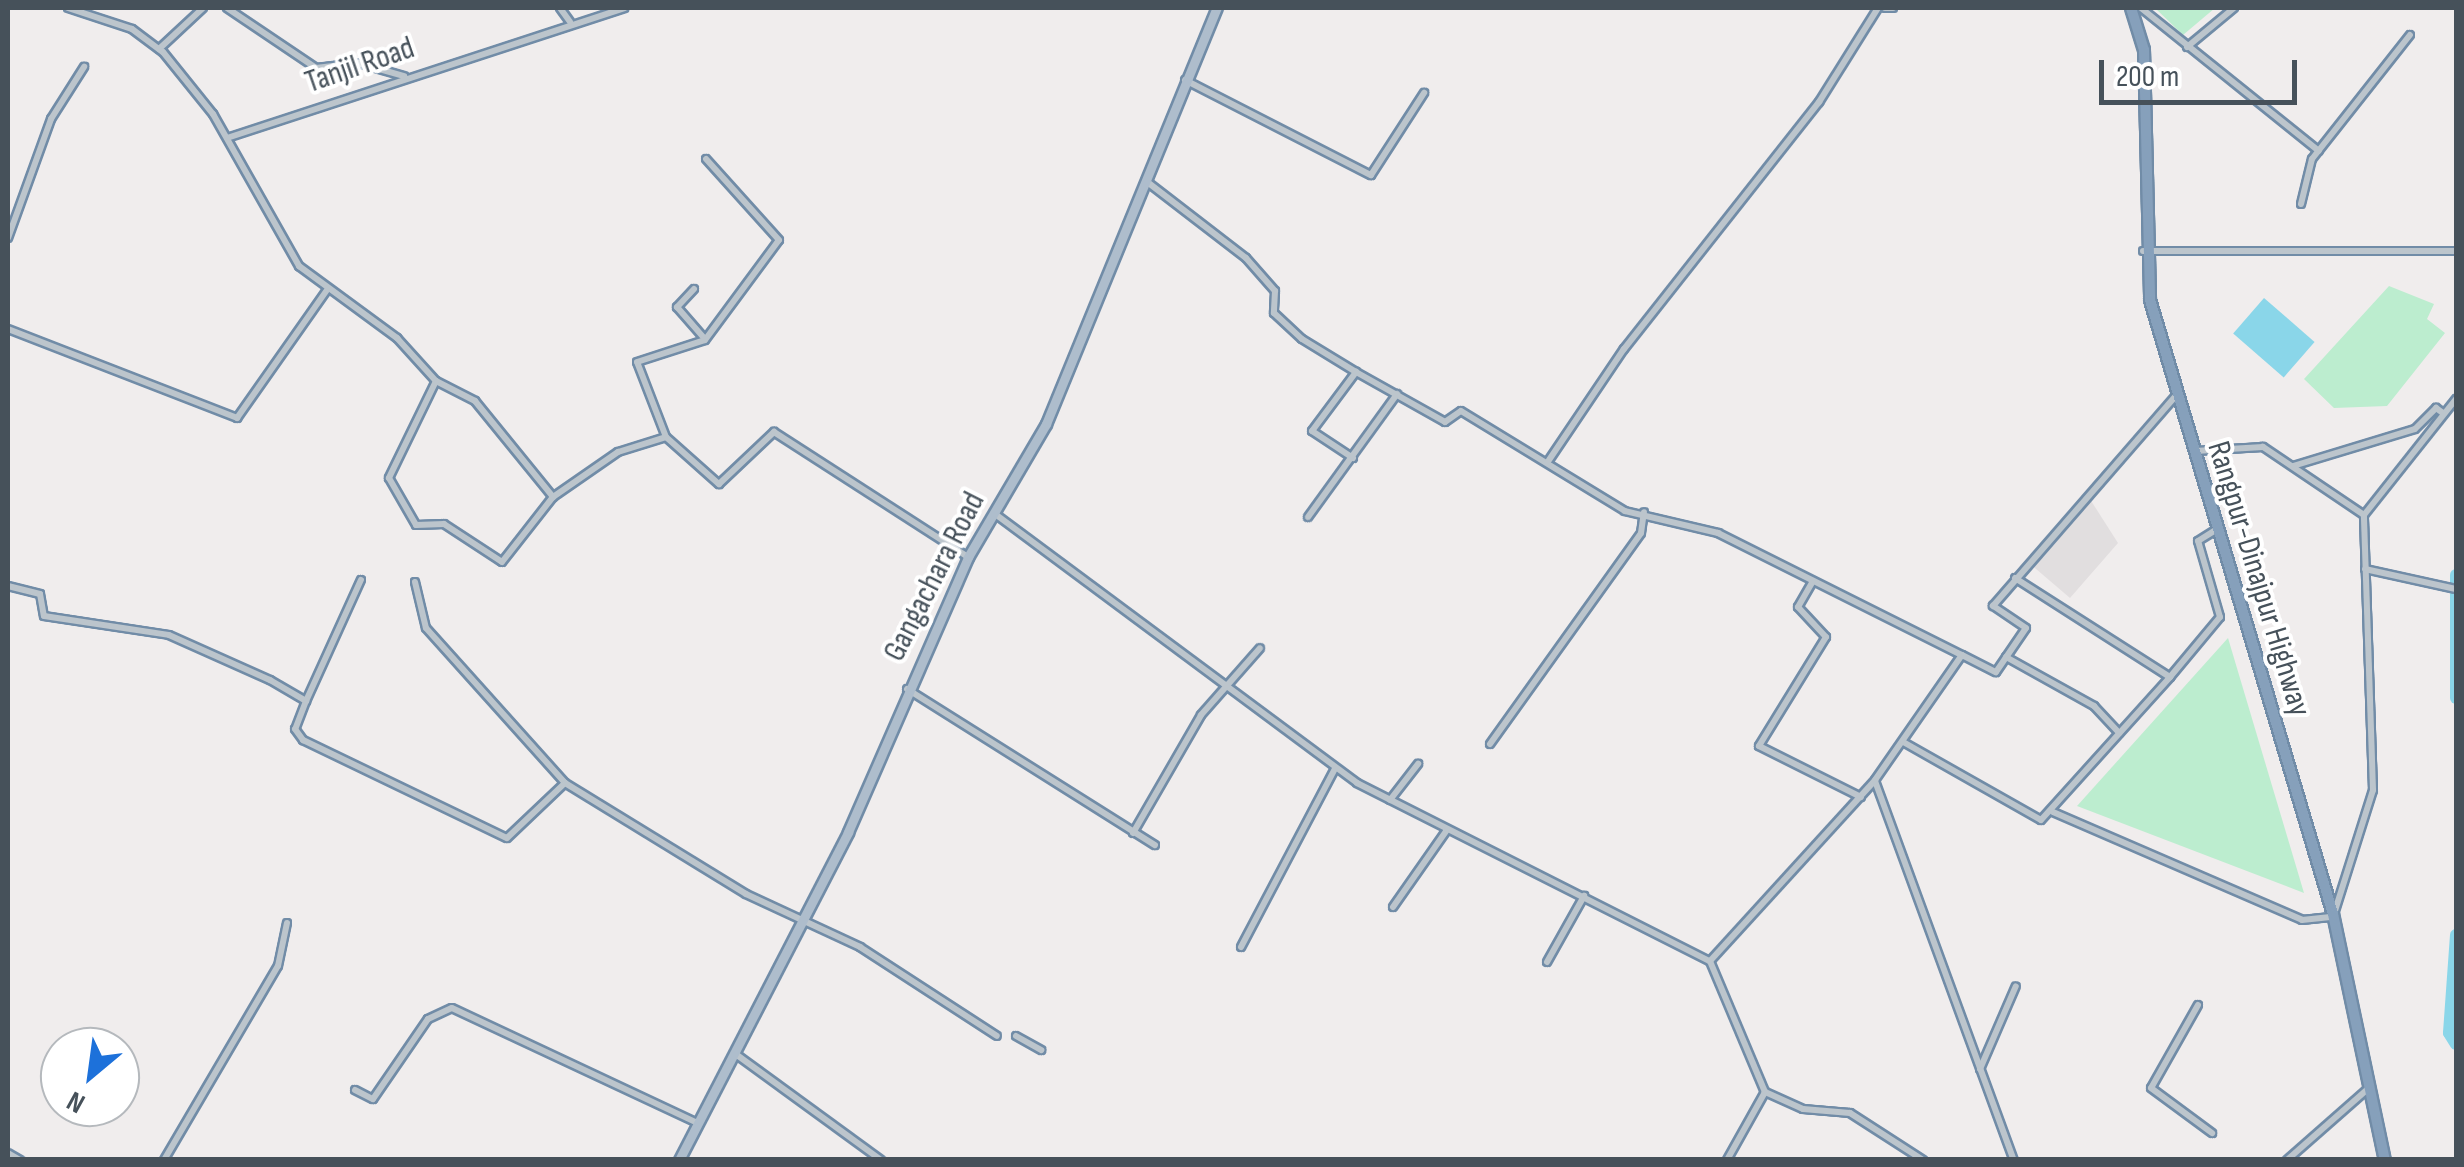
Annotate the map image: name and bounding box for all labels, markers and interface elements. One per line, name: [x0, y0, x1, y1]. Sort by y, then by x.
street label: Tanjil Road: [300, 29, 420, 103]
scale bar: [2104, 40, 2302, 102]
text: 200 m: [2116, 59, 2179, 95]
street label: Rangpur-Dinajpur Highway: [2198, 437, 2318, 721]
street label: Gangachara Road: [876, 486, 994, 668]
north arrow: [40, 1027, 140, 1127]
text: N: [62, 1084, 91, 1120]

